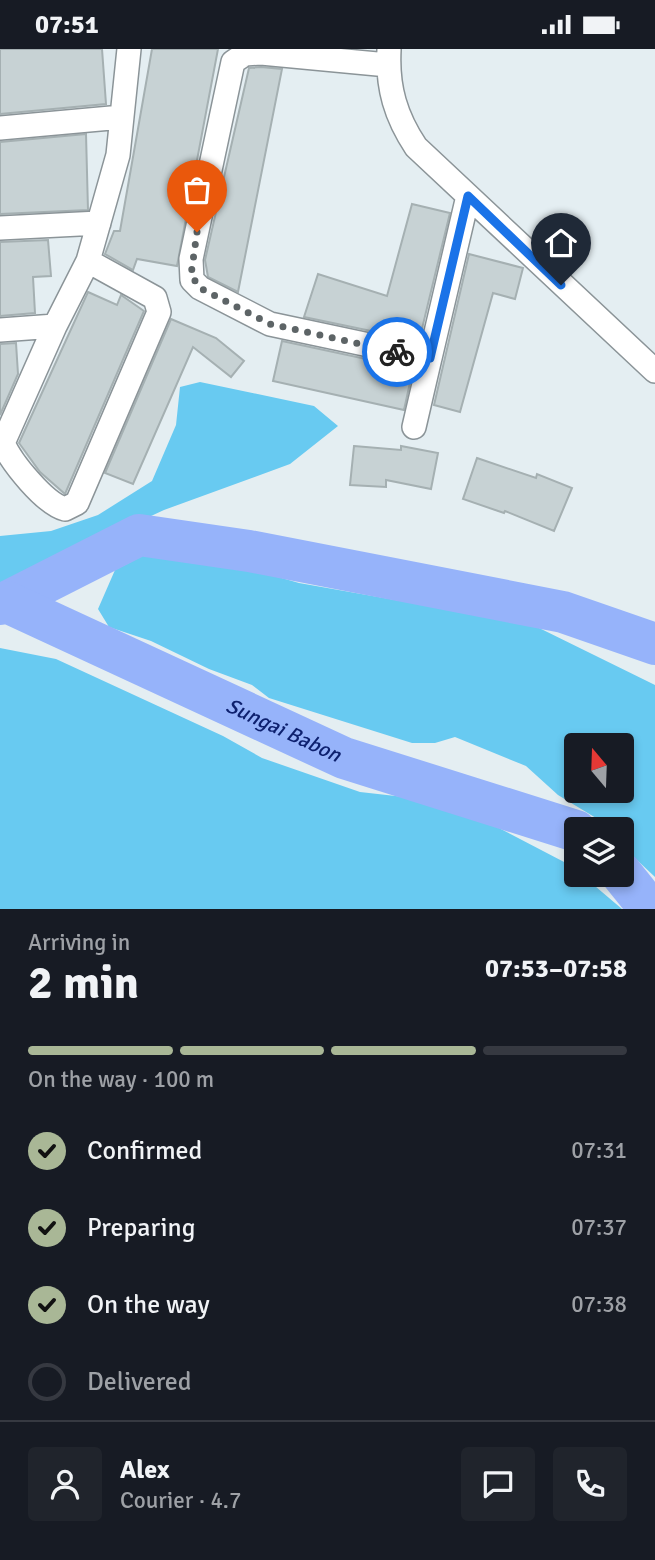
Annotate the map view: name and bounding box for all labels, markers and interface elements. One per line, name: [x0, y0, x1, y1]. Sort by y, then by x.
text: 07:51: [35, 9, 99, 41]
pin: [167, 160, 227, 232]
icon: bag: [178, 171, 216, 209]
pin: [531, 213, 591, 285]
icon: home: [542, 224, 580, 262]
courier: [362, 317, 432, 387]
icon: bike: [378, 333, 416, 371]
water label: Sungai Babon: [222, 692, 346, 768]
north arrow: [564, 733, 634, 803]
map controls: [564, 733, 634, 887]
button: layers: [564, 817, 634, 887]
text: Arriving in: [28, 928, 130, 957]
text: 07:53–07:58: [485, 953, 627, 985]
text: 2 min: [28, 955, 139, 1011]
text: On the way · 100 m: [28, 1065, 214, 1094]
icon: check: [28, 1132, 66, 1170]
text: Confirmed: [87, 1135, 202, 1167]
text: 07:31: [571, 1136, 627, 1165]
icon: check: [28, 1209, 66, 1247]
text: Preparing: [87, 1212, 195, 1244]
text: 07:37: [571, 1213, 627, 1242]
icon: check: [28, 1286, 66, 1324]
text: On the way: [87, 1289, 210, 1321]
text: 07:38: [571, 1290, 627, 1319]
text: Delivered: [87, 1366, 192, 1398]
button: person: [28, 1447, 102, 1521]
button: chat: [461, 1447, 535, 1521]
button: phone: [553, 1447, 627, 1521]
text: Alex: [120, 1454, 170, 1486]
text: Courier · 4.7: [120, 1486, 241, 1515]

